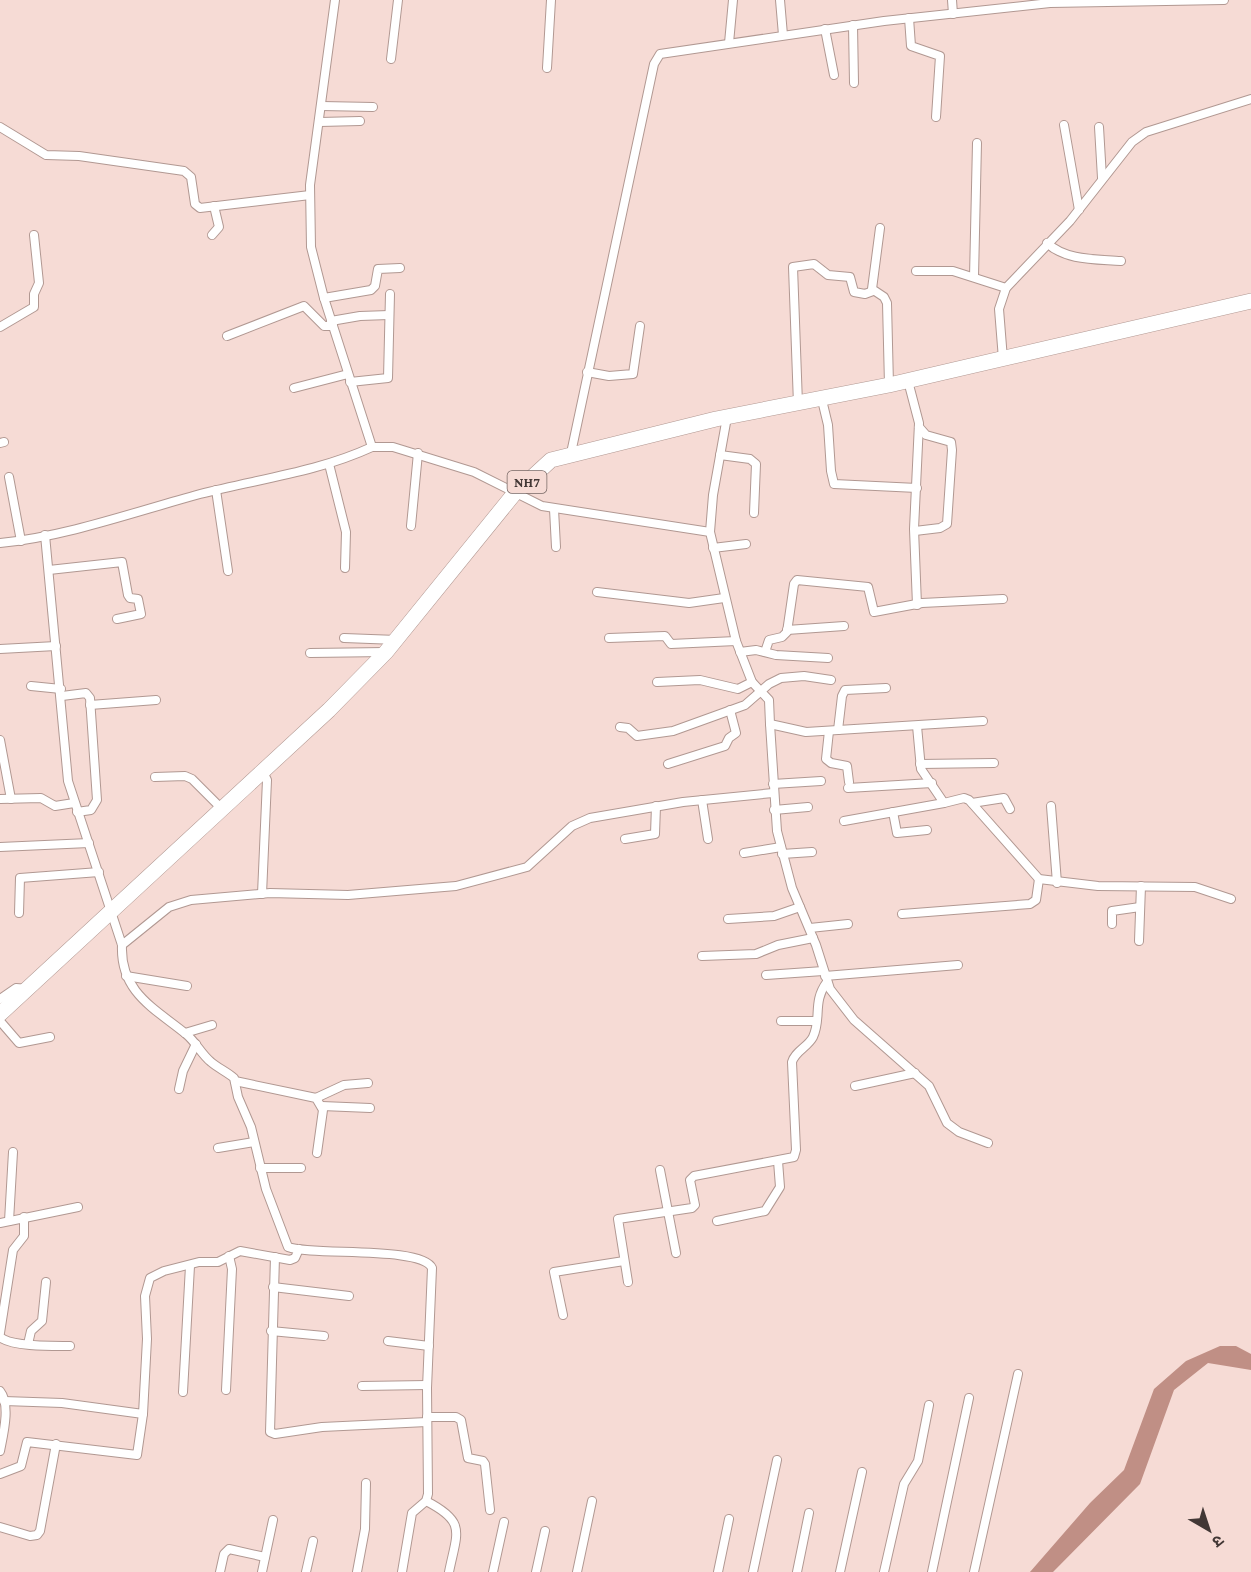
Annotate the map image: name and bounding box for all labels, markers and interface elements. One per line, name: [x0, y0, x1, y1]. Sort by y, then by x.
road number: NH7: [508, 471, 546, 493]
north arrow: [1179, 1500, 1239, 1560]
text: उ: [1209, 1532, 1227, 1551]

